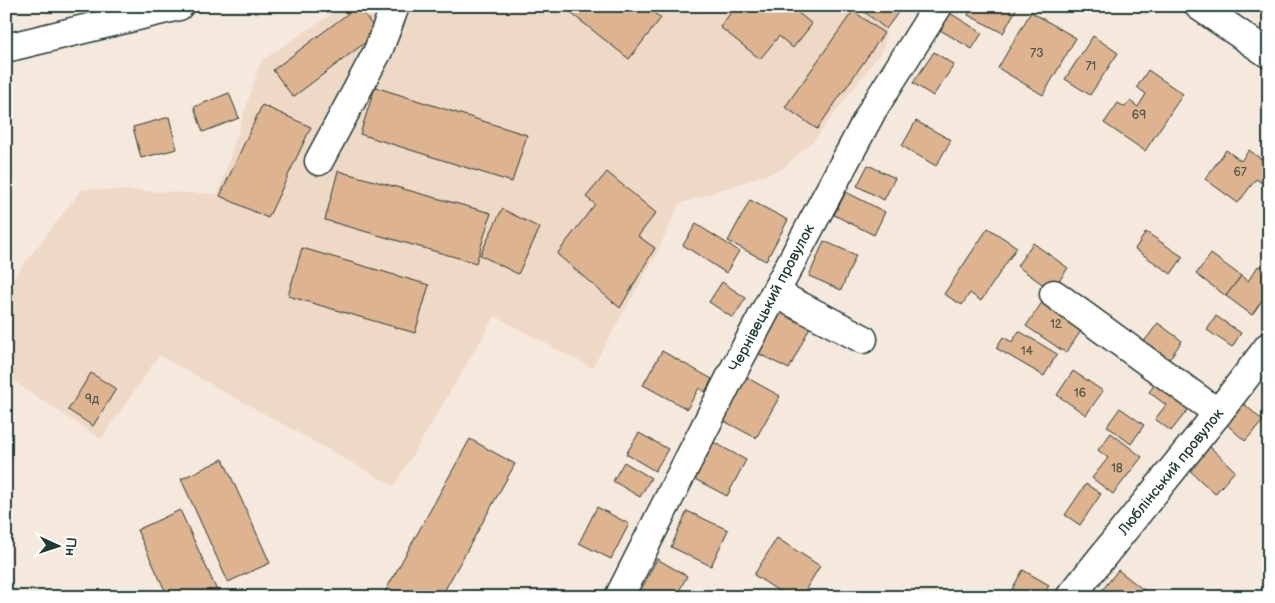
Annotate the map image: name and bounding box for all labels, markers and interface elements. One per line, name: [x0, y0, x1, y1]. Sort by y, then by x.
house number: 73: [1030, 46, 1044, 61]
house number: 71: [1086, 59, 1096, 74]
house number: 69: [1132, 108, 1146, 123]
house number: 67: [1233, 165, 1247, 180]
street label: Чернівецький провулок: [725, 221, 819, 375]
house number: 12: [1050, 317, 1062, 332]
house number: 14: [1021, 344, 1034, 359]
house number: 16: [1074, 386, 1086, 401]
house number: 9д: [85, 392, 100, 407]
street label: Люблінський провулок: [1113, 405, 1228, 540]
house number: 18: [1111, 461, 1123, 476]
north arrow: [32, 520, 82, 570]
text: Пн: [62, 537, 79, 556]

